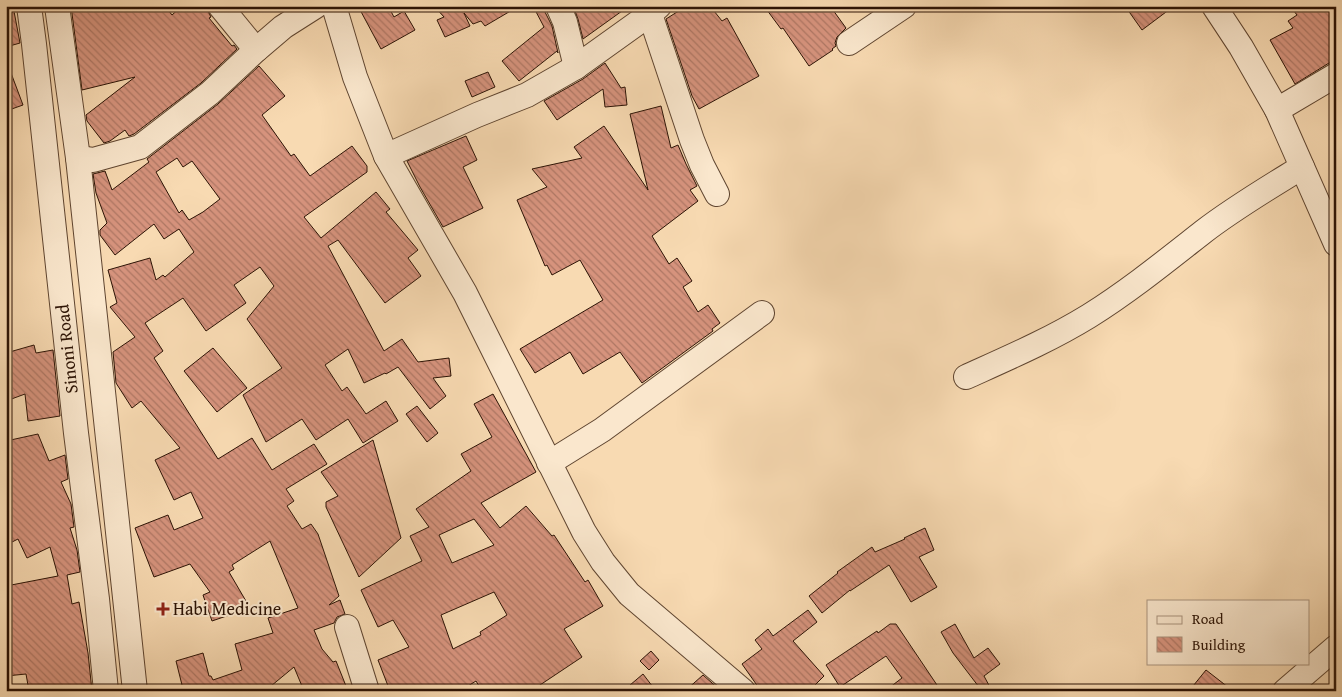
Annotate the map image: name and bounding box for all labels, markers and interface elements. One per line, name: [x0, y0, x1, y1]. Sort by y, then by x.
street label: Sinoni Road: [48, 303, 85, 395]
place label: Habi Medicine: [173, 595, 281, 622]
legend: [1147, 600, 1310, 664]
marker: Habi Medicine: [157, 603, 169, 615]
text: Road: [1192, 608, 1223, 629]
text: Building: [1192, 634, 1246, 655]

